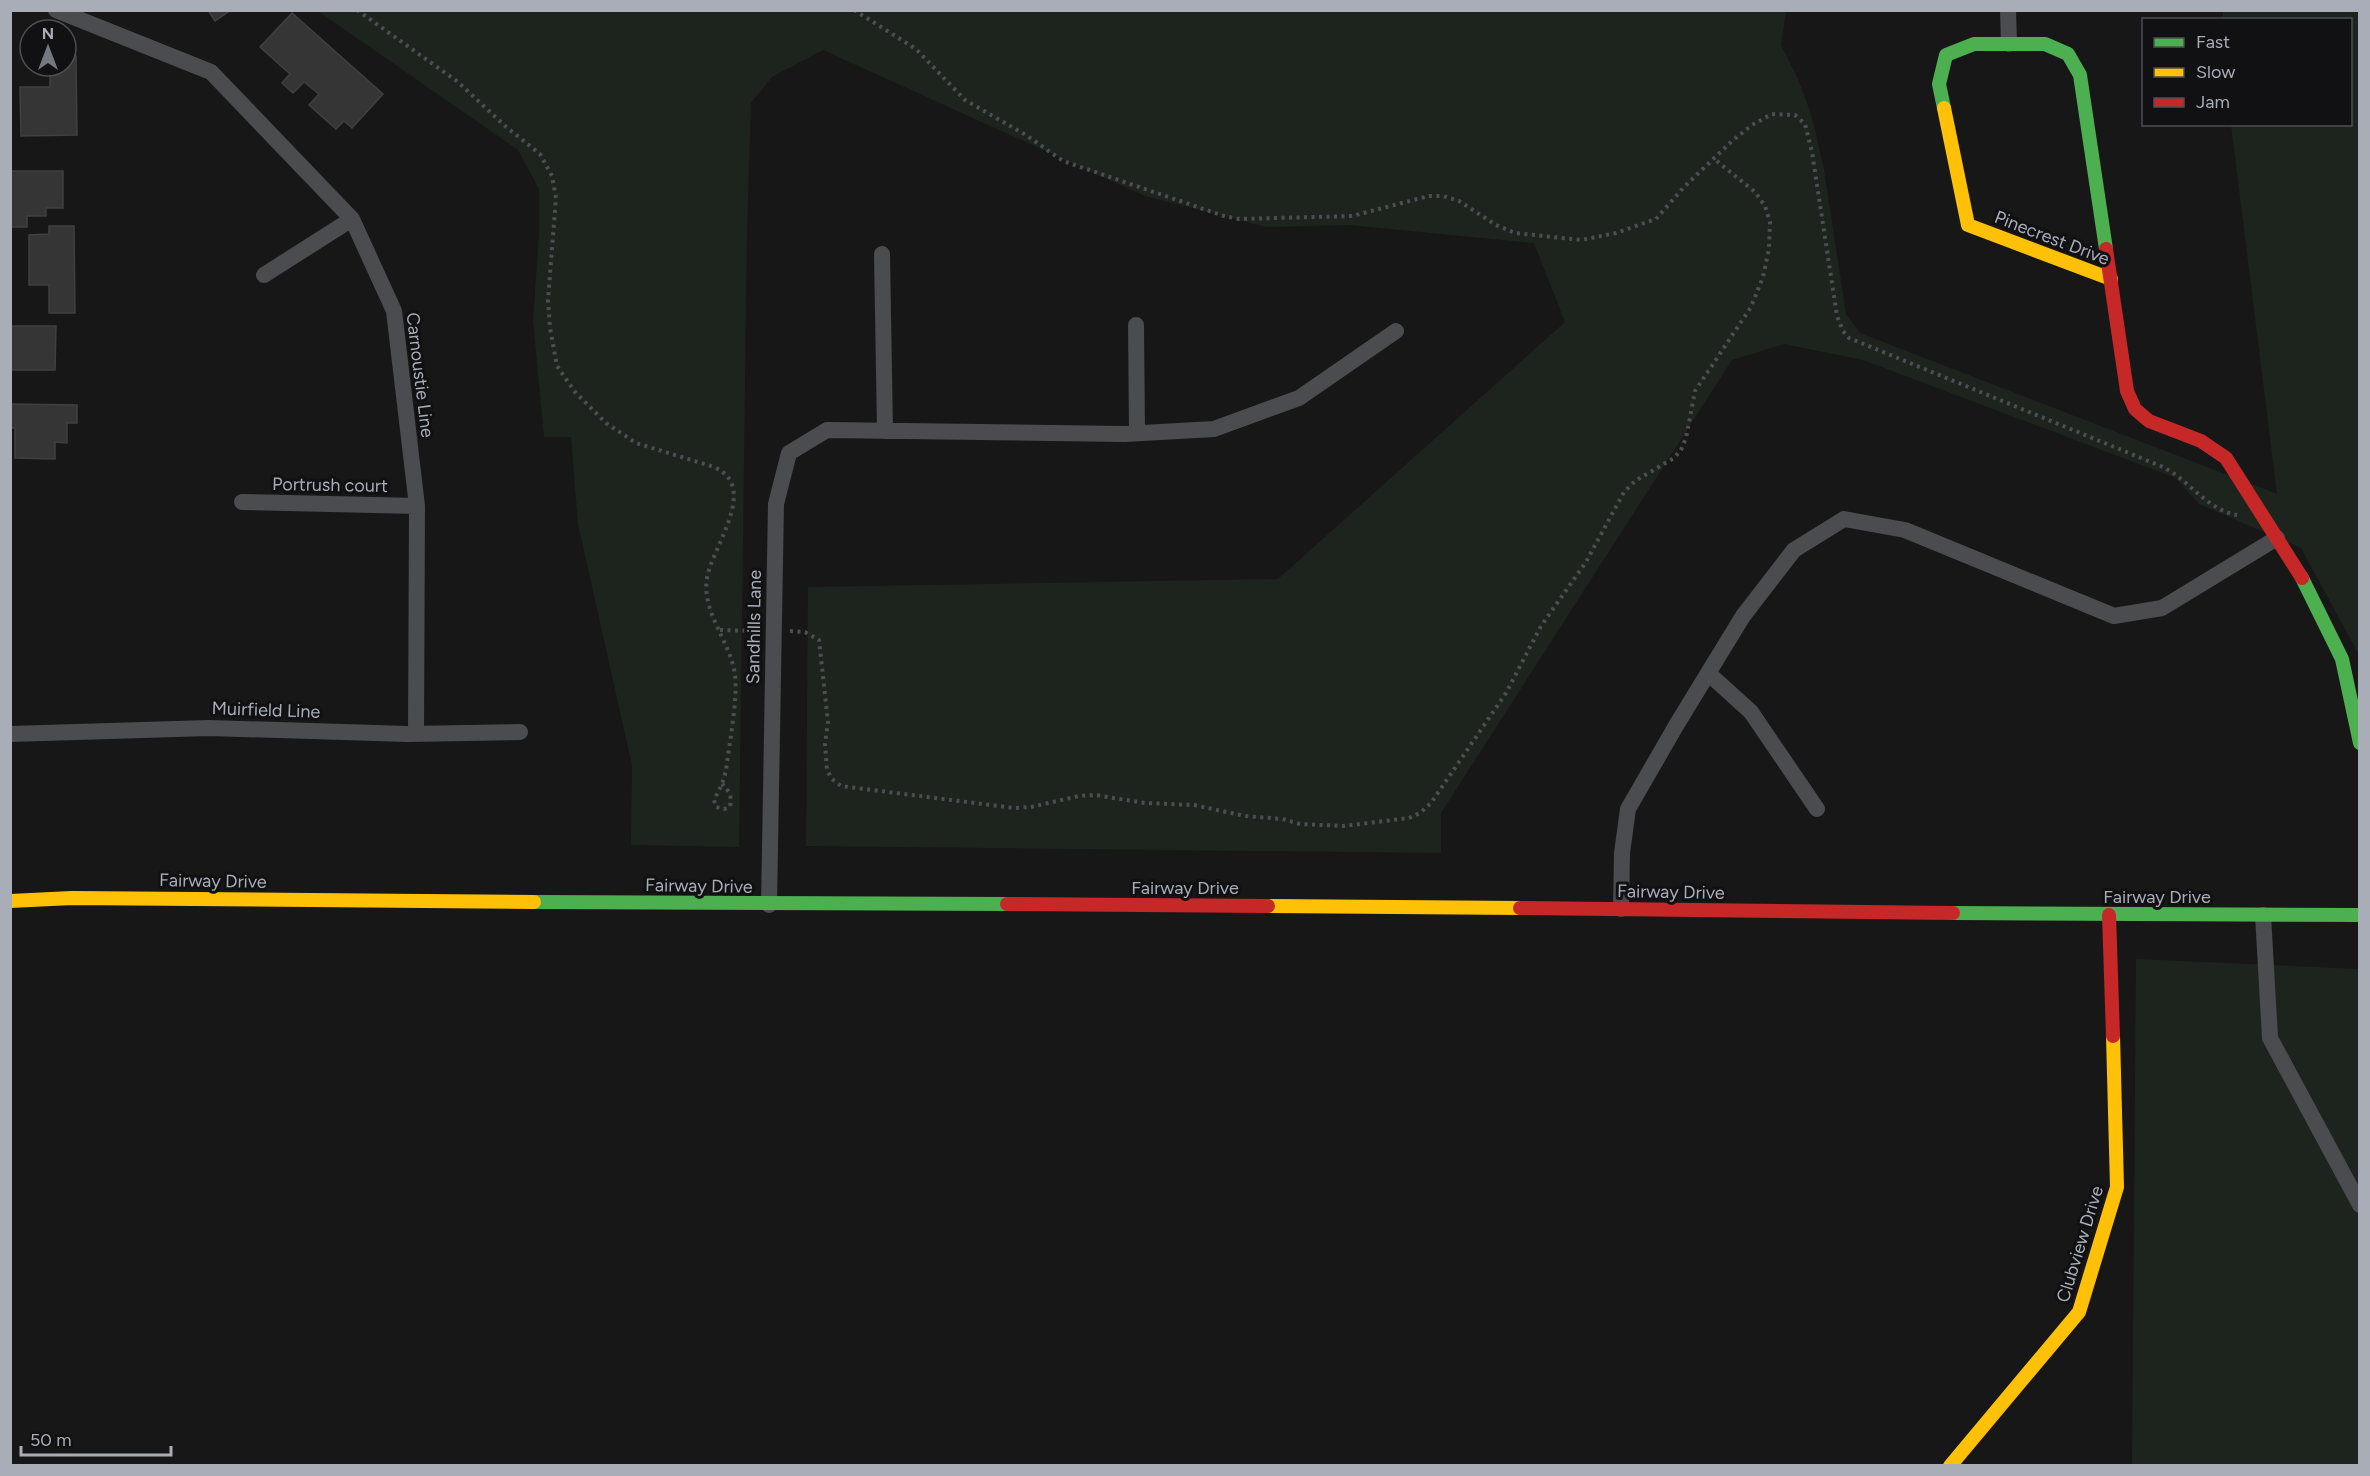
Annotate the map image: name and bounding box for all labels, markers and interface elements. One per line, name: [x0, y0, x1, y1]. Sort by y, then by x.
north arrow: [18, 18, 78, 78]
legend: [2142, 18, 2352, 126]
text: N: [42, 24, 54, 43]
text: Fast: [2196, 31, 2230, 53]
text: Slow: [2196, 61, 2235, 83]
text: Jam: [2196, 91, 2230, 113]
street label: Pinecrest Drive: [1991, 206, 2113, 270]
street label: Carnoustie Line: [401, 311, 439, 439]
street label: Portrush court: [272, 473, 388, 497]
street label: Sandhills Lane: [742, 570, 766, 684]
street label: Muirfield Line: [211, 697, 321, 723]
street label: Fairway Drive: [159, 869, 267, 893]
street label: Fairway Drive: [645, 874, 753, 898]
street label: Fairway Drive: [1131, 877, 1239, 899]
street label: Fairway Drive: [1617, 880, 1725, 904]
street label: Fairway Drive: [2103, 886, 2211, 908]
street label: Clubview Drive: [2052, 1183, 2108, 1305]
scale bar: [21, 1419, 171, 1457]
text: 50 m: [30, 1429, 72, 1451]

